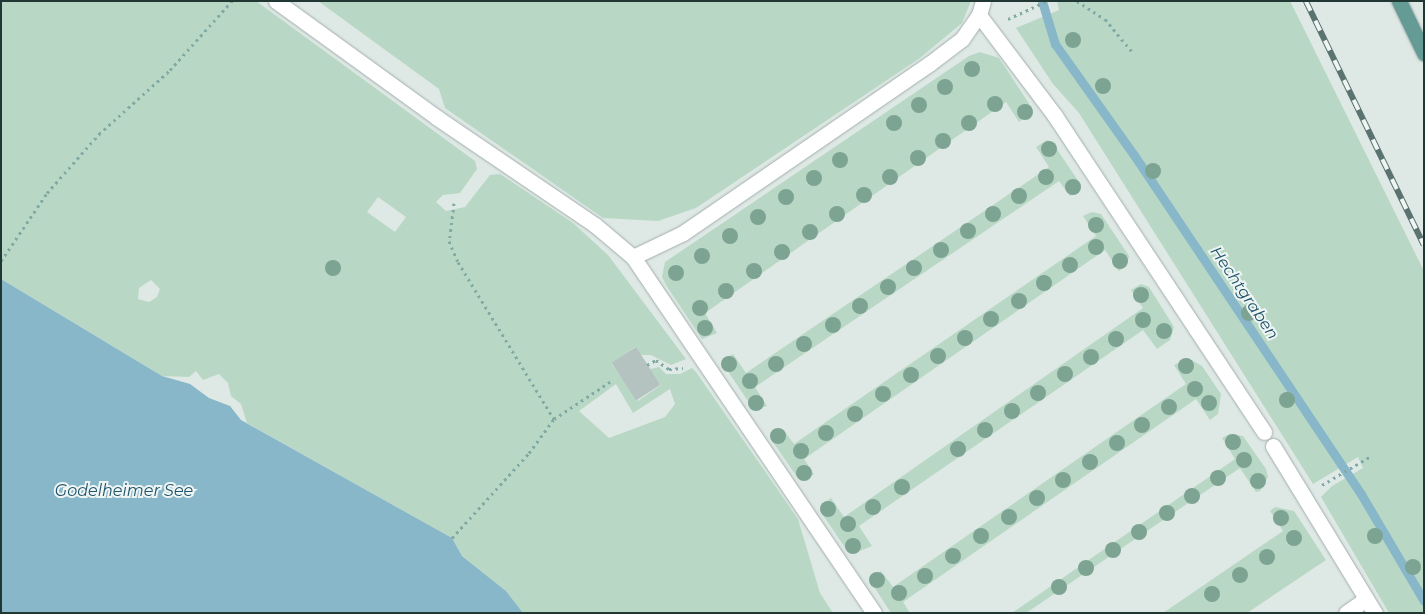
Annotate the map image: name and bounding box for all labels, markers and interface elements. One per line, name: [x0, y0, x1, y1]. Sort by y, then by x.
water label: Hechtgraben: [1206, 243, 1282, 343]
water label: Godelheimer See: [55, 481, 193, 501]

